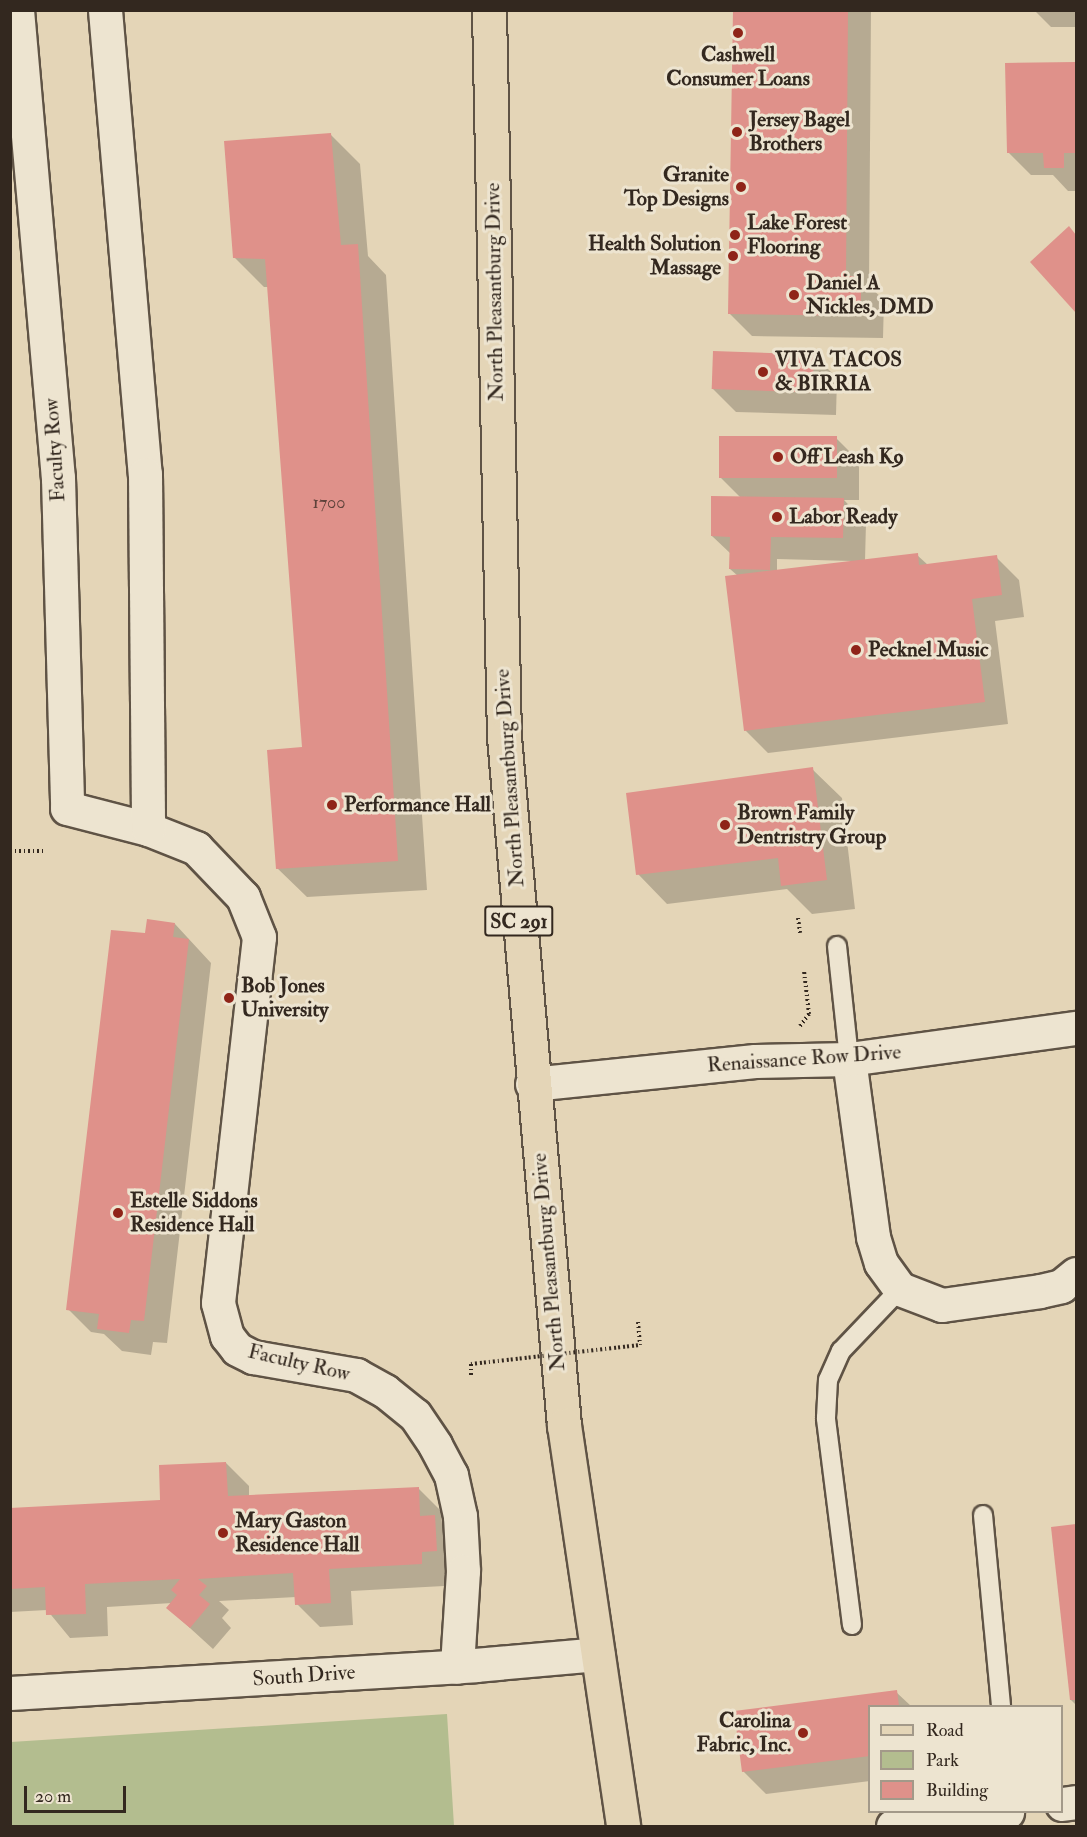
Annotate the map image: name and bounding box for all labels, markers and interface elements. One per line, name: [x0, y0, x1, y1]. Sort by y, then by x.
marker: Cashwell Consumer Loans: [731, 26, 745, 40]
place label: Cashwell Consumer Loans: [666, 42, 810, 92]
place label: Jersey Bagel Brothers: [749, 107, 850, 157]
marker: Jersey Bagel Brothers: [730, 125, 744, 139]
place label: Granite Top Designs: [624, 162, 729, 212]
marker: Granite Top Designs: [734, 180, 748, 194]
street label: North Pleasantburg Drive: [480, 183, 510, 401]
place label: Lake Forest Flooring: [747, 210, 847, 260]
marker: Lake Forest Flooring: [728, 228, 742, 242]
place label: Health Solution Massage: [588, 231, 721, 281]
marker: Health Solution Massage: [726, 249, 740, 263]
place label: Daniel A Nickles, DMD: [806, 270, 934, 320]
marker: Daniel A Nickles, DMD: [787, 288, 801, 302]
place label: VIVA TACOS & BIRRIA: [775, 347, 902, 397]
marker: VIVA TACOS & BIRRIA: [756, 365, 770, 379]
street label: Faculty Row: [39, 397, 71, 503]
place label: Off Leash K9: [790, 444, 904, 470]
marker: Off Leash K9: [771, 450, 785, 464]
house number: 1700: [312, 492, 346, 514]
place label: Labor Ready: [789, 504, 897, 530]
marker: Labor Ready: [770, 510, 784, 524]
place label: Pecknel Music: [868, 637, 988, 663]
marker: Pecknel Music: [849, 643, 863, 657]
street label: North Pleasantburg Drive: [490, 668, 530, 888]
place label: Performance Hall: [344, 792, 491, 818]
marker: Performance Hall: [325, 798, 339, 812]
place label: Brown Family Dentristry Group: [737, 800, 886, 850]
marker: Brown Family Dentristry Group: [718, 818, 732, 832]
road number: SC 291: [483, 904, 555, 938]
place label: Bob Jones University: [241, 973, 329, 1023]
marker: Bob Jones University: [222, 991, 236, 1005]
street label: Renaissance Row Drive: [706, 1040, 902, 1078]
street label: North Pleasantburg Drive: [527, 1152, 571, 1372]
place label: Estelle Siddons Residence Hall: [130, 1188, 258, 1238]
marker: Estelle Siddons Residence Hall: [111, 1206, 125, 1220]
street label: Faculty Row: [245, 1339, 353, 1387]
place label: Mary Gaston Residence Hall: [235, 1508, 359, 1558]
marker: Mary Gaston Residence Hall: [216, 1526, 230, 1540]
street label: South Drive: [252, 1660, 356, 1692]
legend: [868, 1705, 1063, 1813]
place label: Carolina Fabric, Inc.: [697, 1708, 791, 1758]
text: Road: [926, 1719, 964, 1742]
marker: Carolina Fabric, Inc.: [796, 1726, 810, 1740]
text: Park: [926, 1749, 959, 1772]
scale bar: [27, 1774, 129, 1812]
text: Building: [926, 1779, 988, 1802]
text: 20 m: [35, 1785, 71, 1808]

